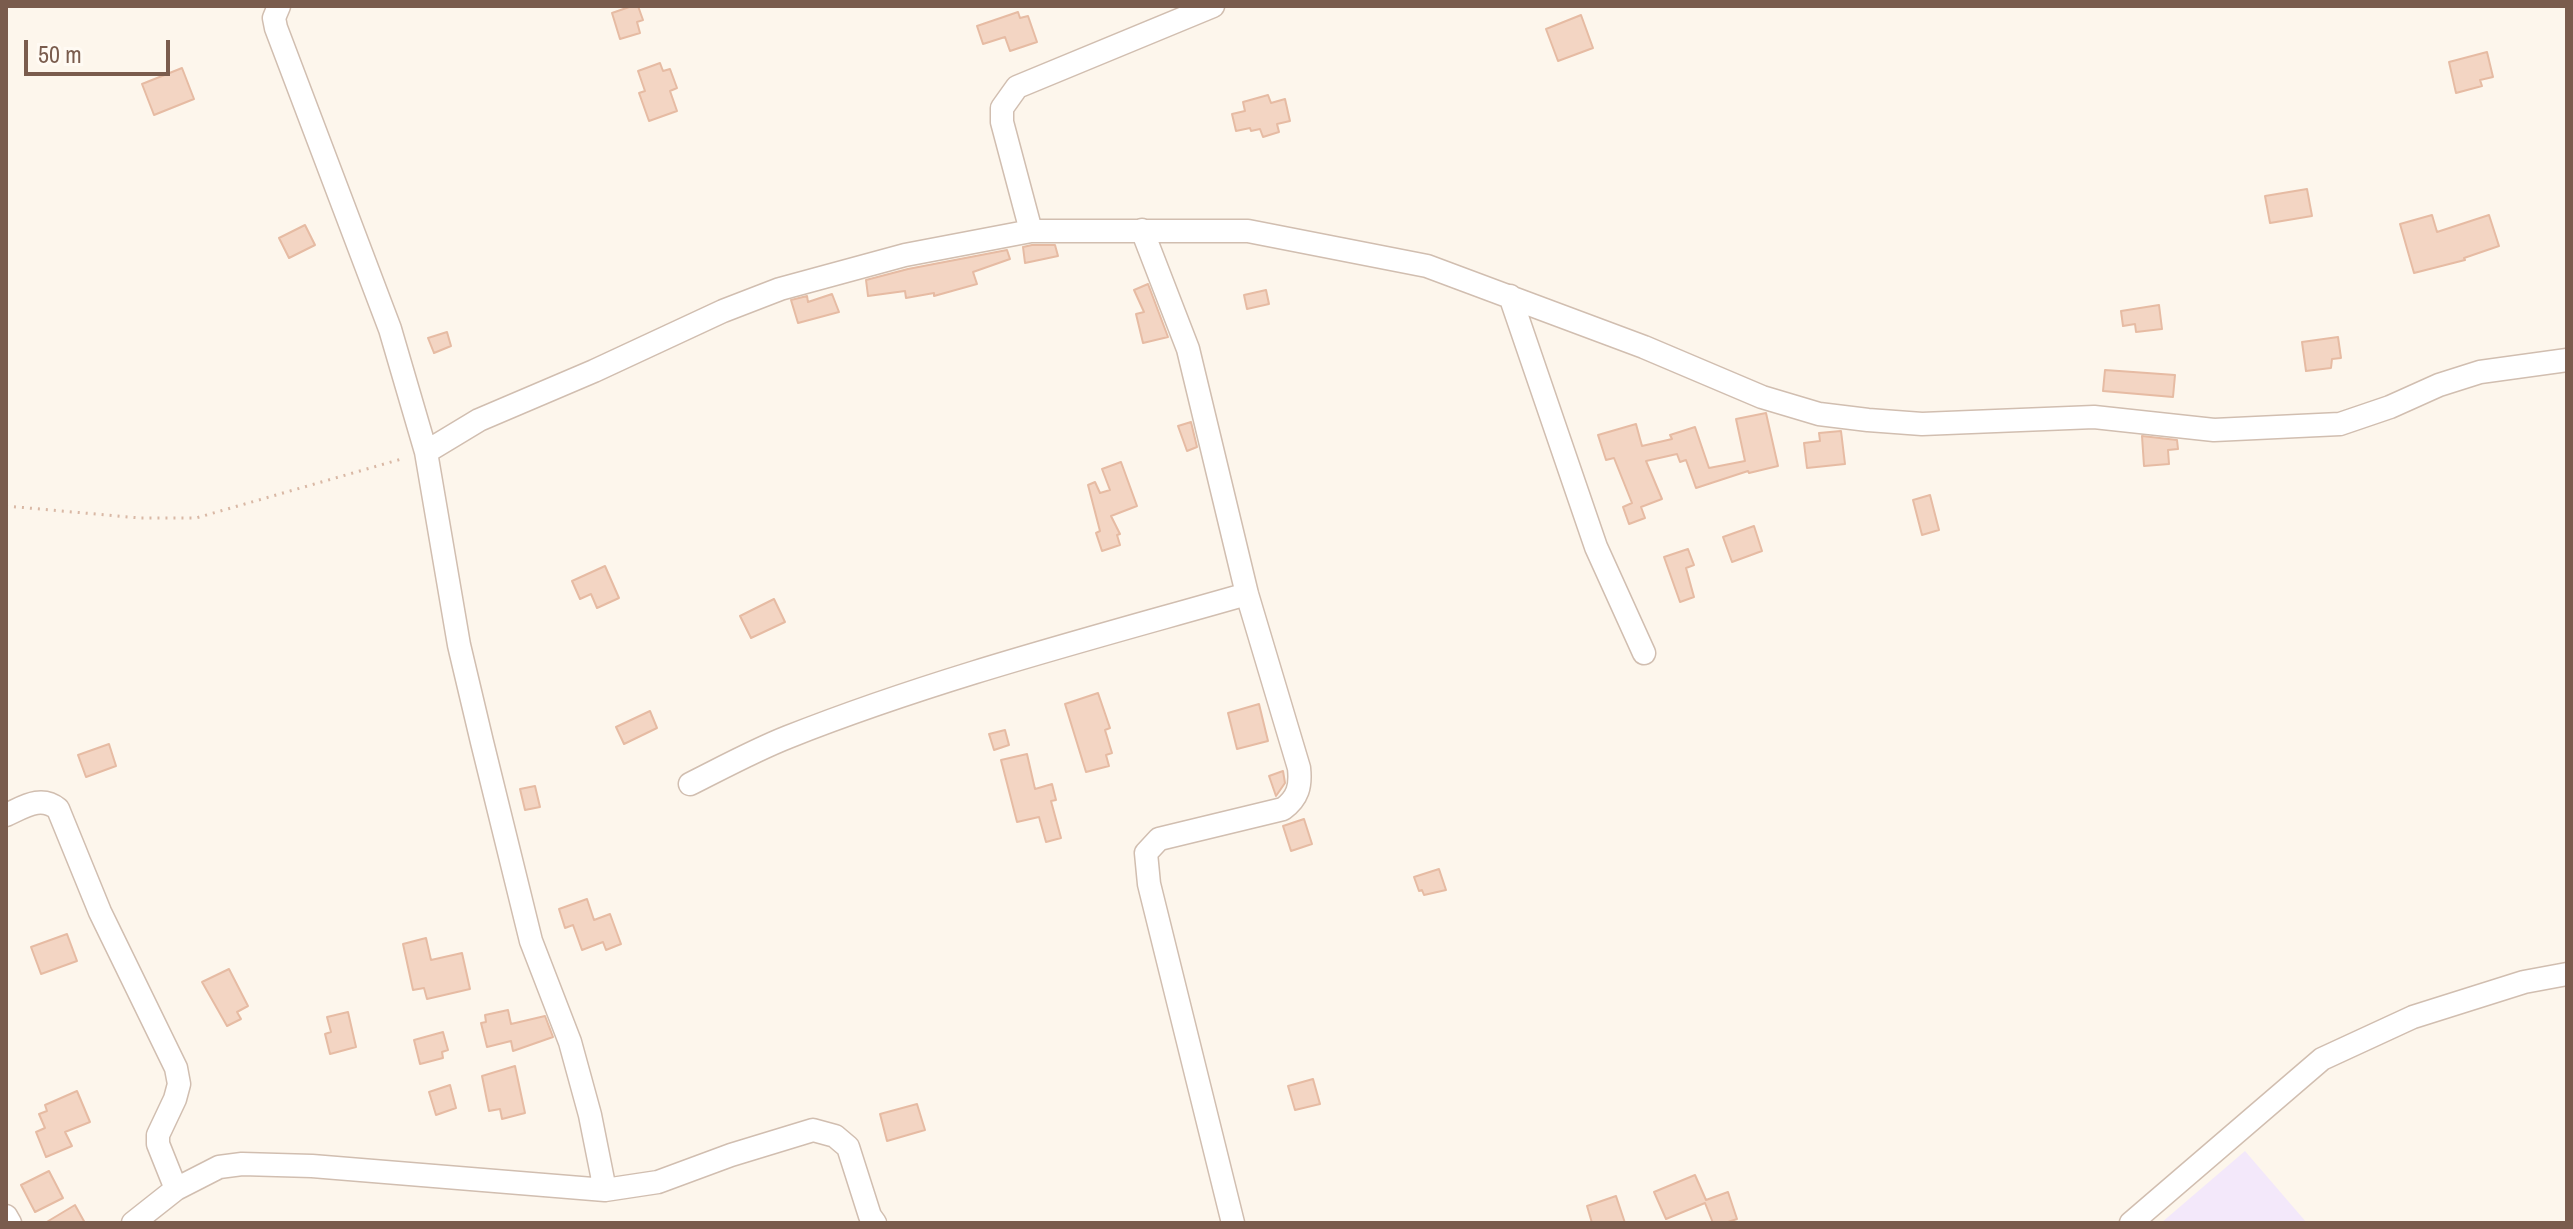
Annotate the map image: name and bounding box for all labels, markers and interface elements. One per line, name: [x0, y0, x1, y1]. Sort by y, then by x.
scale bar: [28, 24, 174, 74]
text: 50 m: [38, 38, 82, 70]

